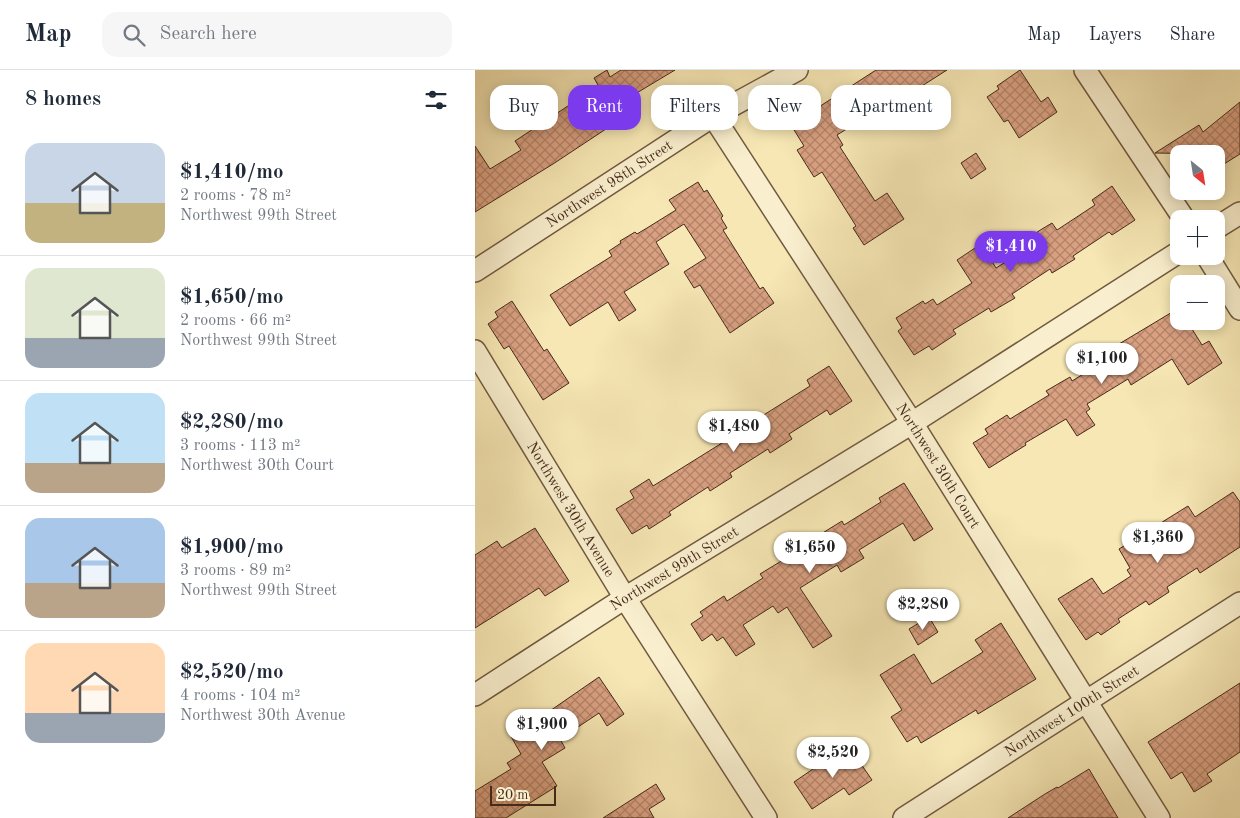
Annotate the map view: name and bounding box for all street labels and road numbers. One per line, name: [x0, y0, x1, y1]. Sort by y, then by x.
street label: Northwest 98th Street: [544, 138, 676, 231]
street label: Northwest 30th Court: [892, 401, 982, 532]
street label: Northwest 30th Avenue: [523, 440, 616, 580]
street label: Northwest 99th Street: [608, 525, 742, 614]
street label: Northwest 100th Street: [1003, 664, 1142, 760]

